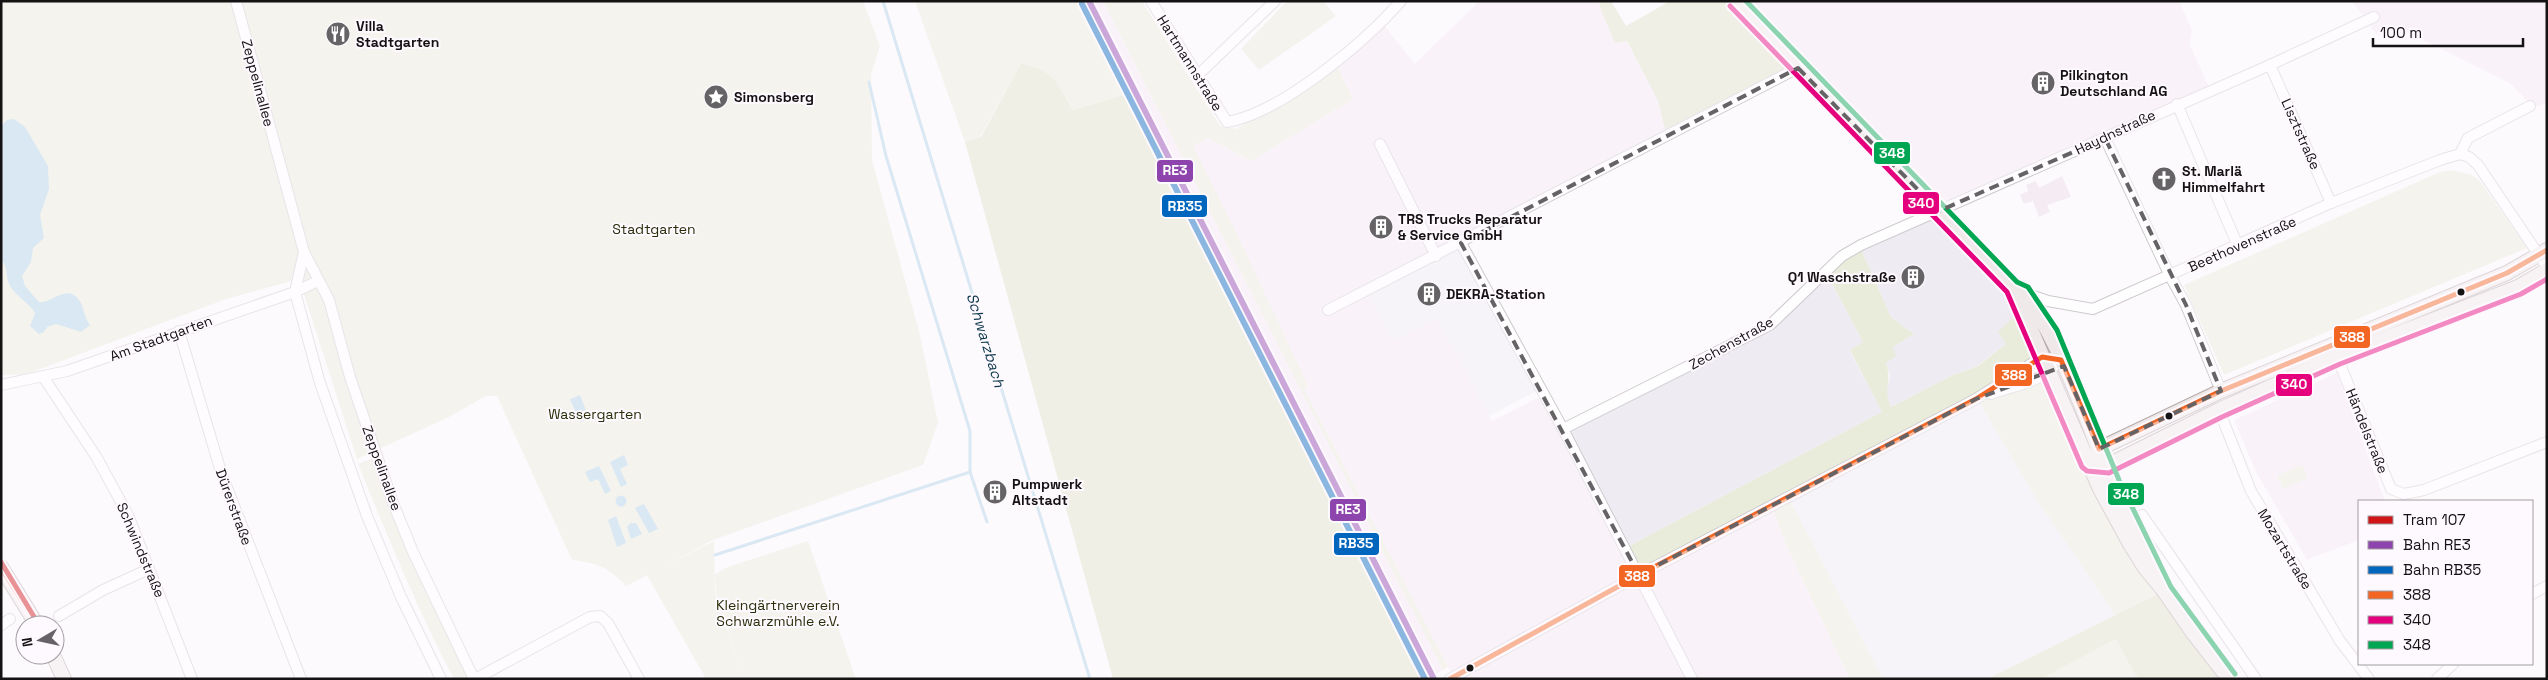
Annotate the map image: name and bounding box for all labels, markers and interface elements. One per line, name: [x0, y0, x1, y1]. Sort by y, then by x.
street label: Hartmannstraße: [1153, 12, 1227, 114]
scale bar: [2373, 15, 2523, 47]
place label: Villa Stadtgarten: [356, 17, 439, 51]
restaurant icon: Villa Stadtgarten: [325, 21, 351, 47]
text: 100 m: [2380, 23, 2422, 42]
street label: Zeppelinallee: [238, 37, 278, 129]
place label: Pilkington Deutschland AG: [2060, 66, 2167, 100]
building icon: Pilkington Deutschland AG: [2030, 70, 2056, 96]
place icon: Simonsberg: [703, 84, 729, 110]
place label: Simonsberg: [734, 88, 814, 106]
street label: Lisztstraße: [2277, 96, 2325, 172]
street label: Haydnstraße: [2072, 105, 2158, 159]
line badge: 348: [1873, 141, 1911, 165]
text: 348: [1879, 144, 1906, 162]
line badge: RE3: [1156, 159, 1194, 183]
text: RE3: [1162, 161, 1188, 179]
place label: St. Marlä Himmelfahrt: [2182, 162, 2265, 196]
church icon: St. Marlä Himmelfahrt: [2151, 166, 2177, 192]
line badge: 340: [1902, 191, 1940, 215]
line badge: RB35: [1161, 194, 1208, 218]
text: 340: [1908, 194, 1934, 212]
text: RB35: [1167, 197, 1203, 215]
place label: TRS Trucks Reparatur & Service GmbH: [1398, 210, 1543, 244]
street label: Beethovenstraße: [2185, 212, 2299, 276]
building icon: TRS Trucks Reparatur & Service GmbH: [1368, 214, 1394, 240]
park label: Stadtgarten: [612, 220, 696, 238]
building icon: Q1 Waschstraße: [1900, 264, 1926, 290]
place label: Q1 Waschstraße: [1788, 268, 1896, 286]
building icon: DEKRA-Station: [1416, 281, 1442, 307]
place label: DEKRA-Station: [1446, 285, 1545, 303]
unlabelled marker: [2456, 287, 2466, 297]
water label: Schwarzbach: [963, 291, 1010, 390]
street label: Am Stadtgarten: [107, 311, 215, 365]
street label: Zechenstraße: [1686, 312, 1776, 374]
line badge: 388: [2333, 325, 2371, 349]
text: 388: [2339, 328, 2365, 346]
line badge: 388: [1994, 363, 2033, 387]
text: 388: [2001, 366, 2027, 384]
line badge: 340: [2275, 373, 2313, 397]
text: 340: [2281, 375, 2307, 393]
street label: Händelstraße: [2342, 386, 2392, 476]
park label: Wassergarten: [548, 405, 642, 423]
unlabelled marker: [2164, 411, 2174, 421]
street label: Zeppelinallee: [358, 423, 406, 513]
street label: Dürerstraße: [212, 466, 256, 548]
place label: Pumpwerk Altstadt: [1012, 475, 1083, 509]
building icon: Pumpwerk Altstadt: [982, 479, 1008, 505]
line badge: 348: [2107, 482, 2145, 506]
text: 348: [2113, 485, 2140, 503]
line badge: RE3: [1329, 498, 1367, 522]
street label: Schwindstraße: [113, 500, 169, 600]
text: RE3: [1335, 500, 1361, 518]
legend: [2358, 500, 2533, 665]
street label: Mozartstraße: [2254, 505, 2316, 593]
text: Tram 107: [2403, 510, 2466, 529]
line badge: RB35: [1333, 532, 1380, 556]
text: RB35: [1338, 534, 1374, 552]
text: Bahn RE3: [2403, 535, 2471, 554]
text: Bahn RB35: [2403, 560, 2481, 579]
line badge: 388: [1618, 564, 1656, 588]
text: 388: [1624, 567, 1650, 585]
text: 388: [2403, 585, 2431, 604]
park label: Kleingärtnerverein Schwarzmühle e.V.: [716, 596, 840, 630]
text: 340: [2403, 610, 2431, 629]
north arrow: [15, 615, 65, 665]
text: 348: [2403, 635, 2431, 654]
text: N: [18, 636, 37, 648]
unlabelled marker: [1465, 663, 1475, 673]

